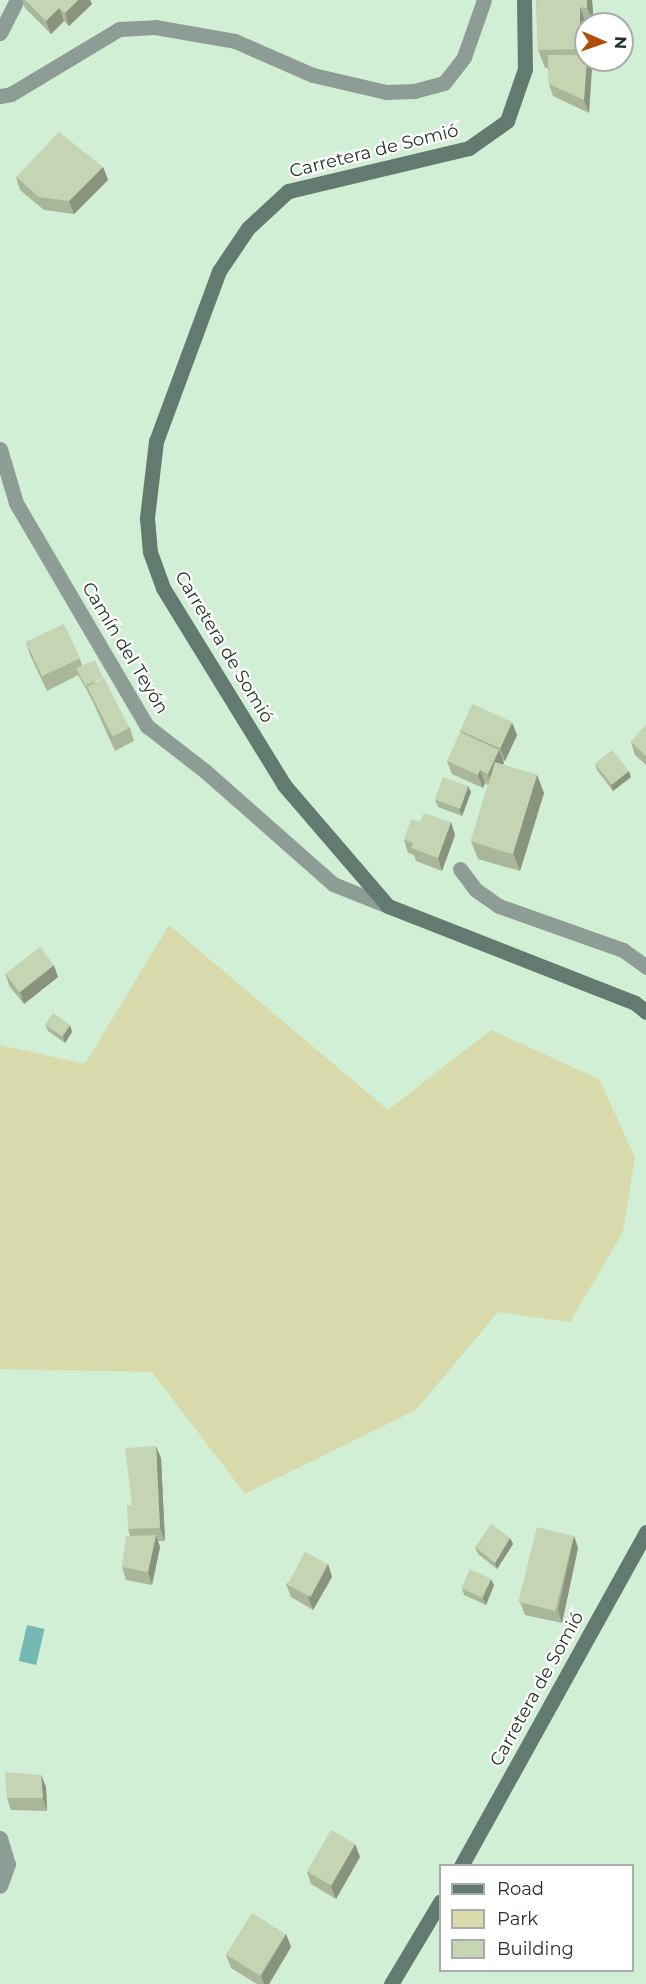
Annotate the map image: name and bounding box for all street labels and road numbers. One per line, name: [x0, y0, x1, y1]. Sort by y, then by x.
street label: Carretera de Somió: [287, 120, 461, 182]
street label: Carretera de Somió: [170, 567, 278, 727]
street label: Camín del Teyón: [77, 578, 173, 718]
street label: Carretera de Somió: [486, 1608, 588, 1770]

